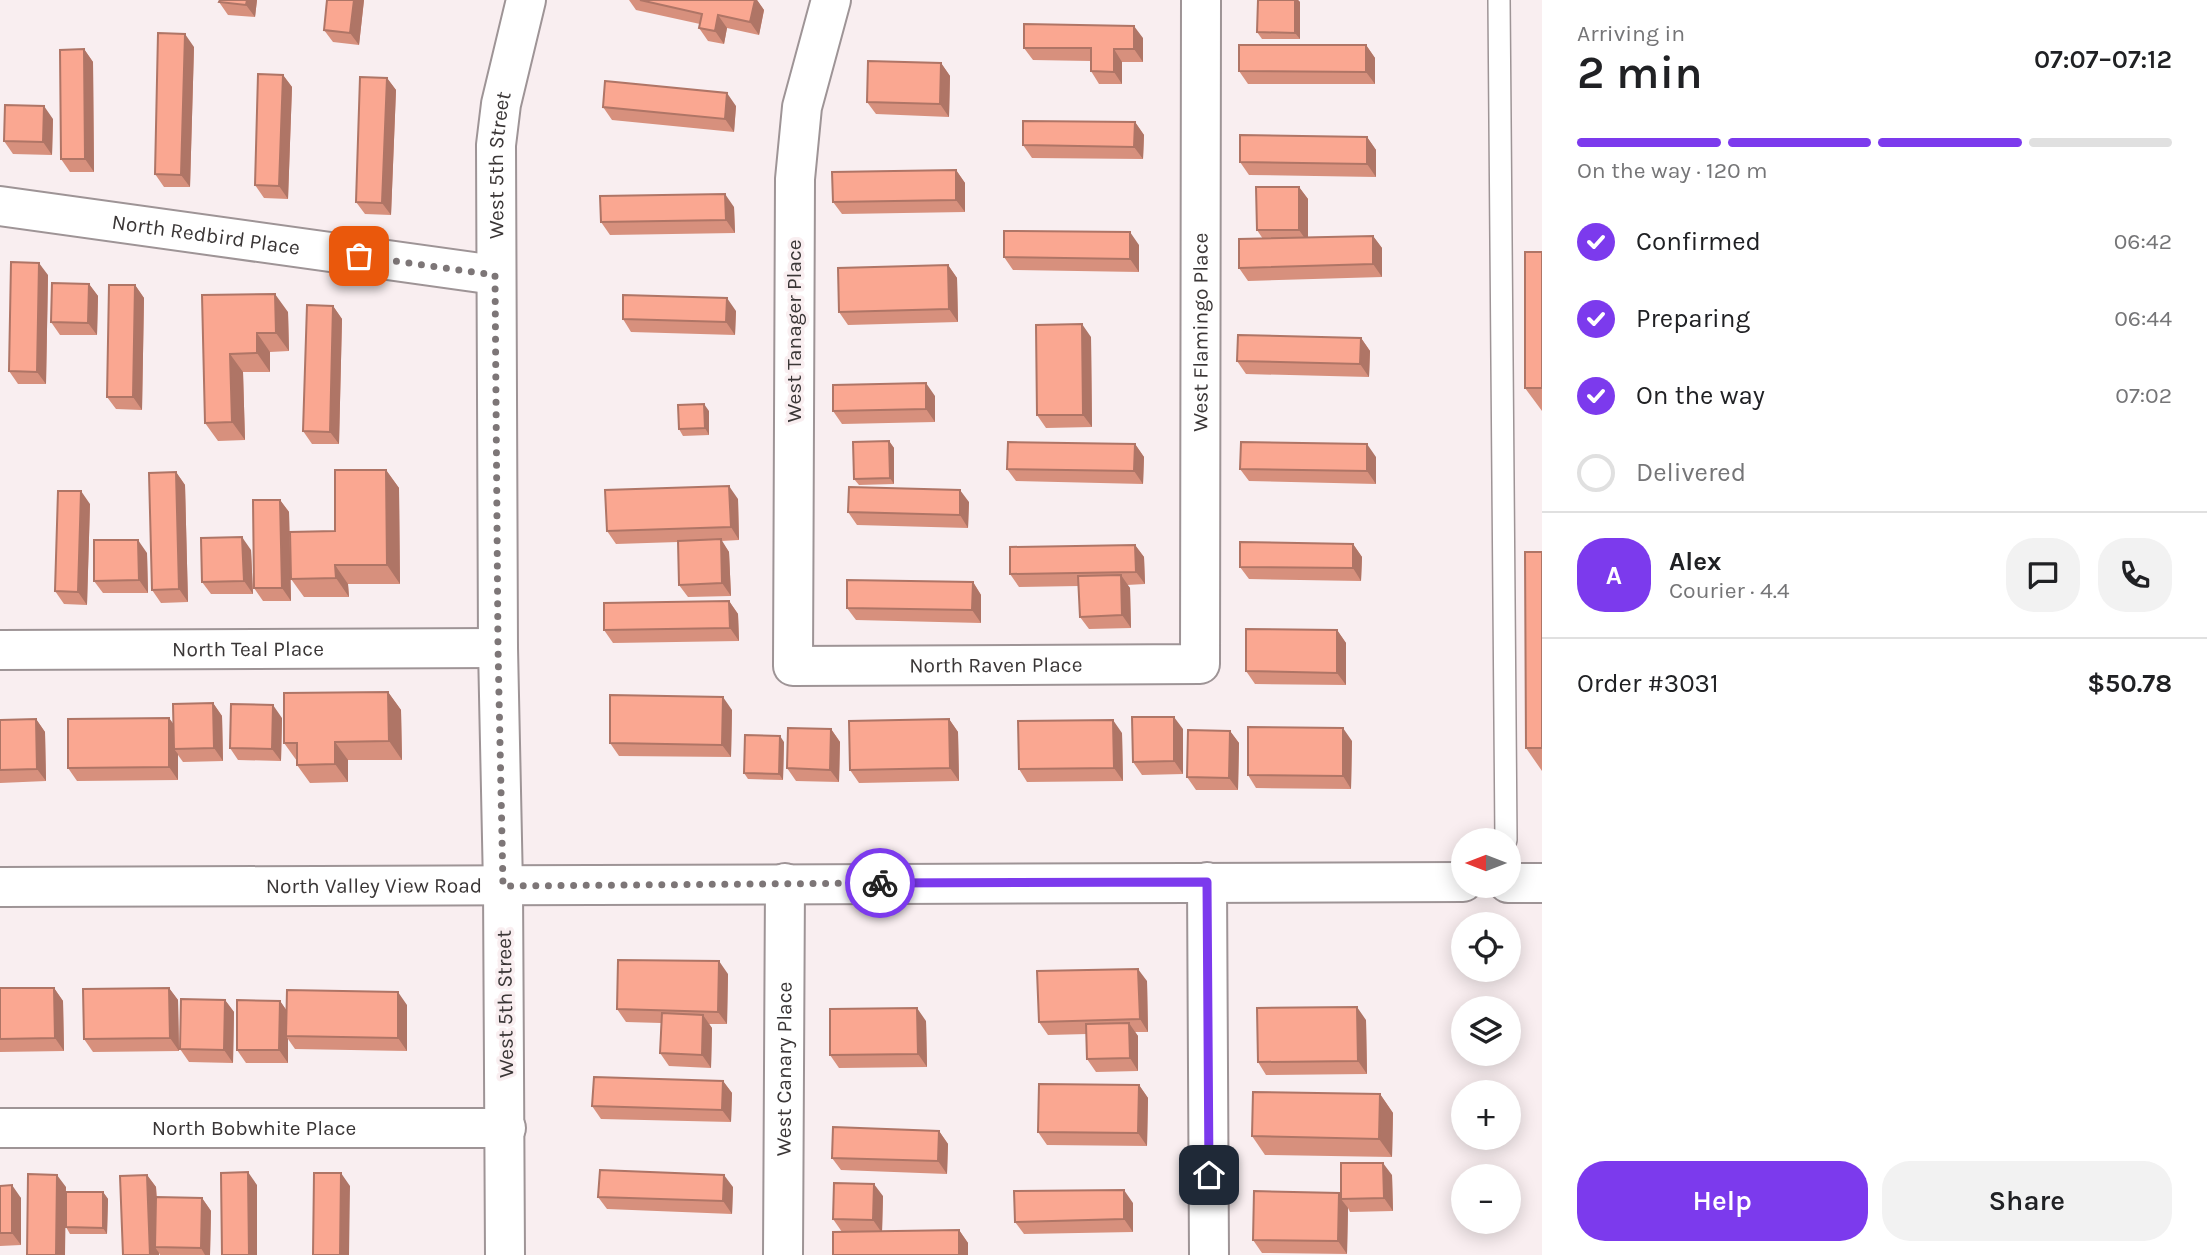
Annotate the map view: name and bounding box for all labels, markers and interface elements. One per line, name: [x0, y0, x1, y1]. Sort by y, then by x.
text: Arriving in: [1577, 20, 1685, 47]
text: 07:07–07:12: [2034, 44, 2172, 75]
text: 2 min: [1577, 46, 1703, 100]
street label: West 5th Street: [484, 89, 516, 239]
text: On the way · 120 m: [1577, 157, 1768, 184]
street label: North Redbird Place: [110, 210, 302, 260]
icon: check: [1577, 223, 1615, 261]
pin: [329, 226, 389, 286]
text: Confirmed: [1636, 226, 1761, 257]
text: 06:42: [2114, 228, 2172, 255]
street label: West Flamingo Place: [1188, 233, 1213, 432]
icon: bag: [340, 237, 378, 275]
street label: West Tanager Place: [782, 239, 806, 423]
icon: check: [1577, 300, 1615, 338]
text: Preparing: [1636, 303, 1750, 334]
text: 06:44: [2114, 305, 2172, 332]
icon: check: [1577, 377, 1615, 415]
text: On the way: [1636, 380, 1765, 411]
text: 07:02: [2115, 382, 2172, 409]
text: Delivered: [1636, 457, 1746, 488]
button: chat: [2006, 538, 2080, 612]
button: phone: [2098, 538, 2172, 612]
text: Alex: [1669, 546, 1721, 577]
text: A: [1606, 560, 1622, 591]
text: Courier · 4.4: [1669, 577, 1790, 604]
street label: North Teal Place: [172, 637, 324, 661]
street label: North Raven Place: [909, 653, 1082, 677]
text: Order #3031: [1577, 668, 1719, 699]
text: $50.78: [2087, 668, 2172, 699]
north arrow: [1451, 828, 1521, 898]
map controls: [1451, 828, 1521, 1234]
courier: [845, 848, 915, 918]
icon: bike: [861, 864, 899, 902]
street label: North Valley View Road: [266, 873, 482, 898]
button: locate: [1451, 912, 1521, 982]
street label: West 5th Street: [492, 930, 518, 1078]
street label: West Canary Place: [772, 982, 796, 1156]
button: layers: [1451, 996, 1521, 1066]
button: +: [1451, 1080, 1521, 1150]
street label: North Bobwhite Place: [152, 1116, 356, 1140]
pin: [1179, 1145, 1239, 1205]
icon: home: [1190, 1156, 1228, 1194]
button: Help: [1577, 1161, 1868, 1241]
button: Share: [1882, 1161, 2172, 1241]
button: −: [1451, 1164, 1521, 1234]

